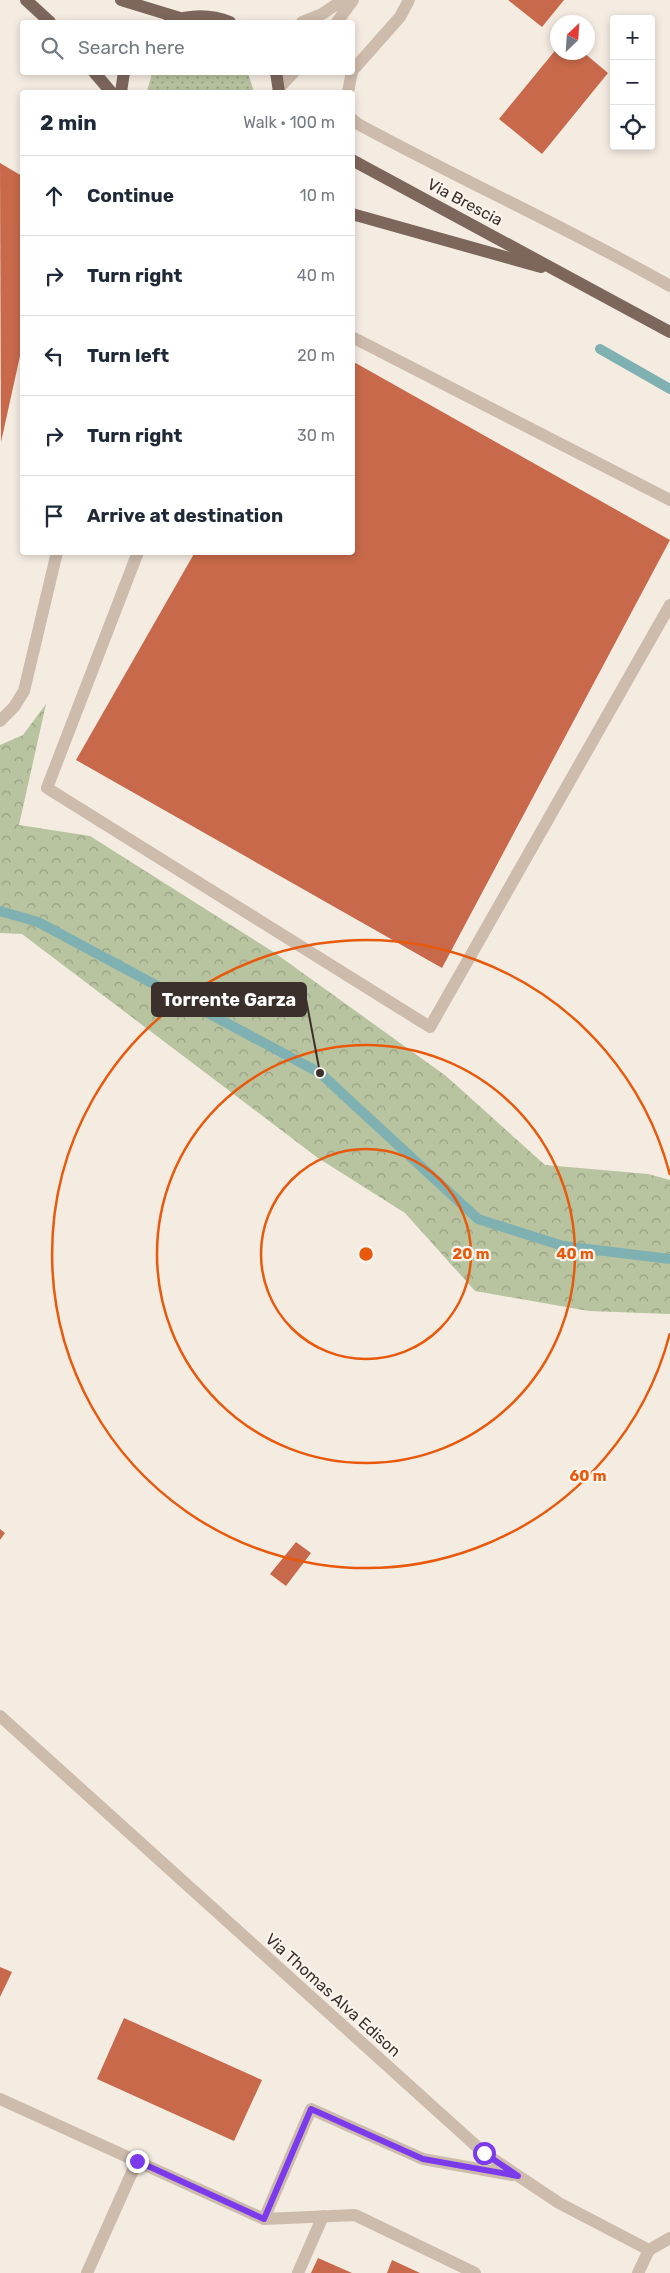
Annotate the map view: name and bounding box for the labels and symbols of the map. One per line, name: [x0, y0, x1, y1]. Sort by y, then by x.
north arrow: [550, 15, 595, 60]
street label: Via Brescia: [424, 174, 506, 230]
callout: Torrente Garza: [152, 983, 306, 1016]
text: Torrente Garza: [162, 989, 296, 1011]
centre of rings: [357, 1245, 375, 1263]
text: 20 m: [453, 1245, 489, 1263]
text: 40 m: [556, 1245, 594, 1263]
text: 60 m: [570, 1467, 606, 1485]
street label: Via Thomas Alva Edison: [262, 1929, 404, 2061]
route start: [473, 2142, 496, 2165]
route end: [126, 2150, 149, 2173]

